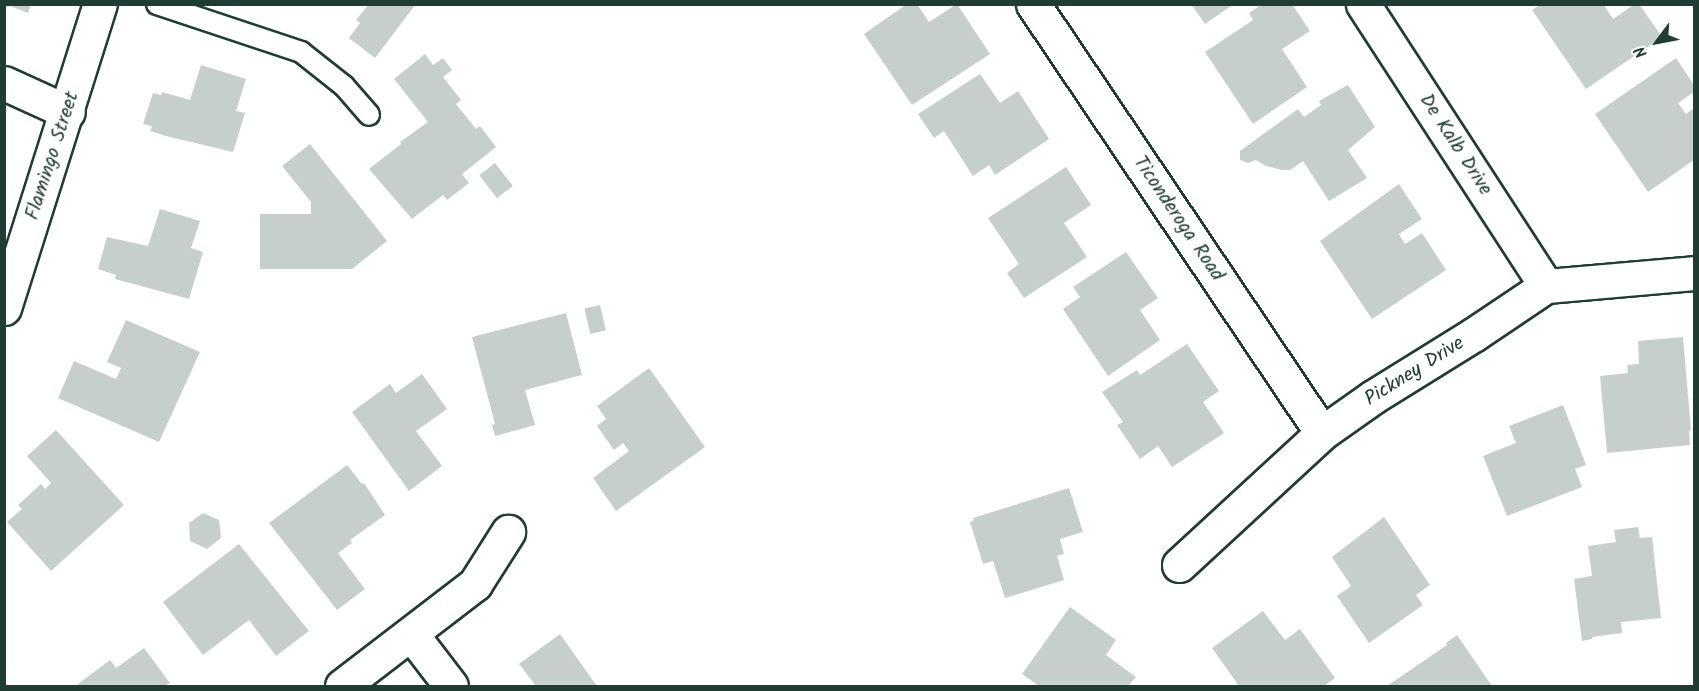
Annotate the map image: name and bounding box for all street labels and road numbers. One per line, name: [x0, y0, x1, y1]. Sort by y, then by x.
street label: Flamingo Street: [21, 89, 85, 223]
street label: De Kalb Drive: [1413, 90, 1497, 200]
street label: Ticonderoga Road: [1127, 152, 1229, 286]
street label: Pickney Drive: [1361, 332, 1469, 412]

